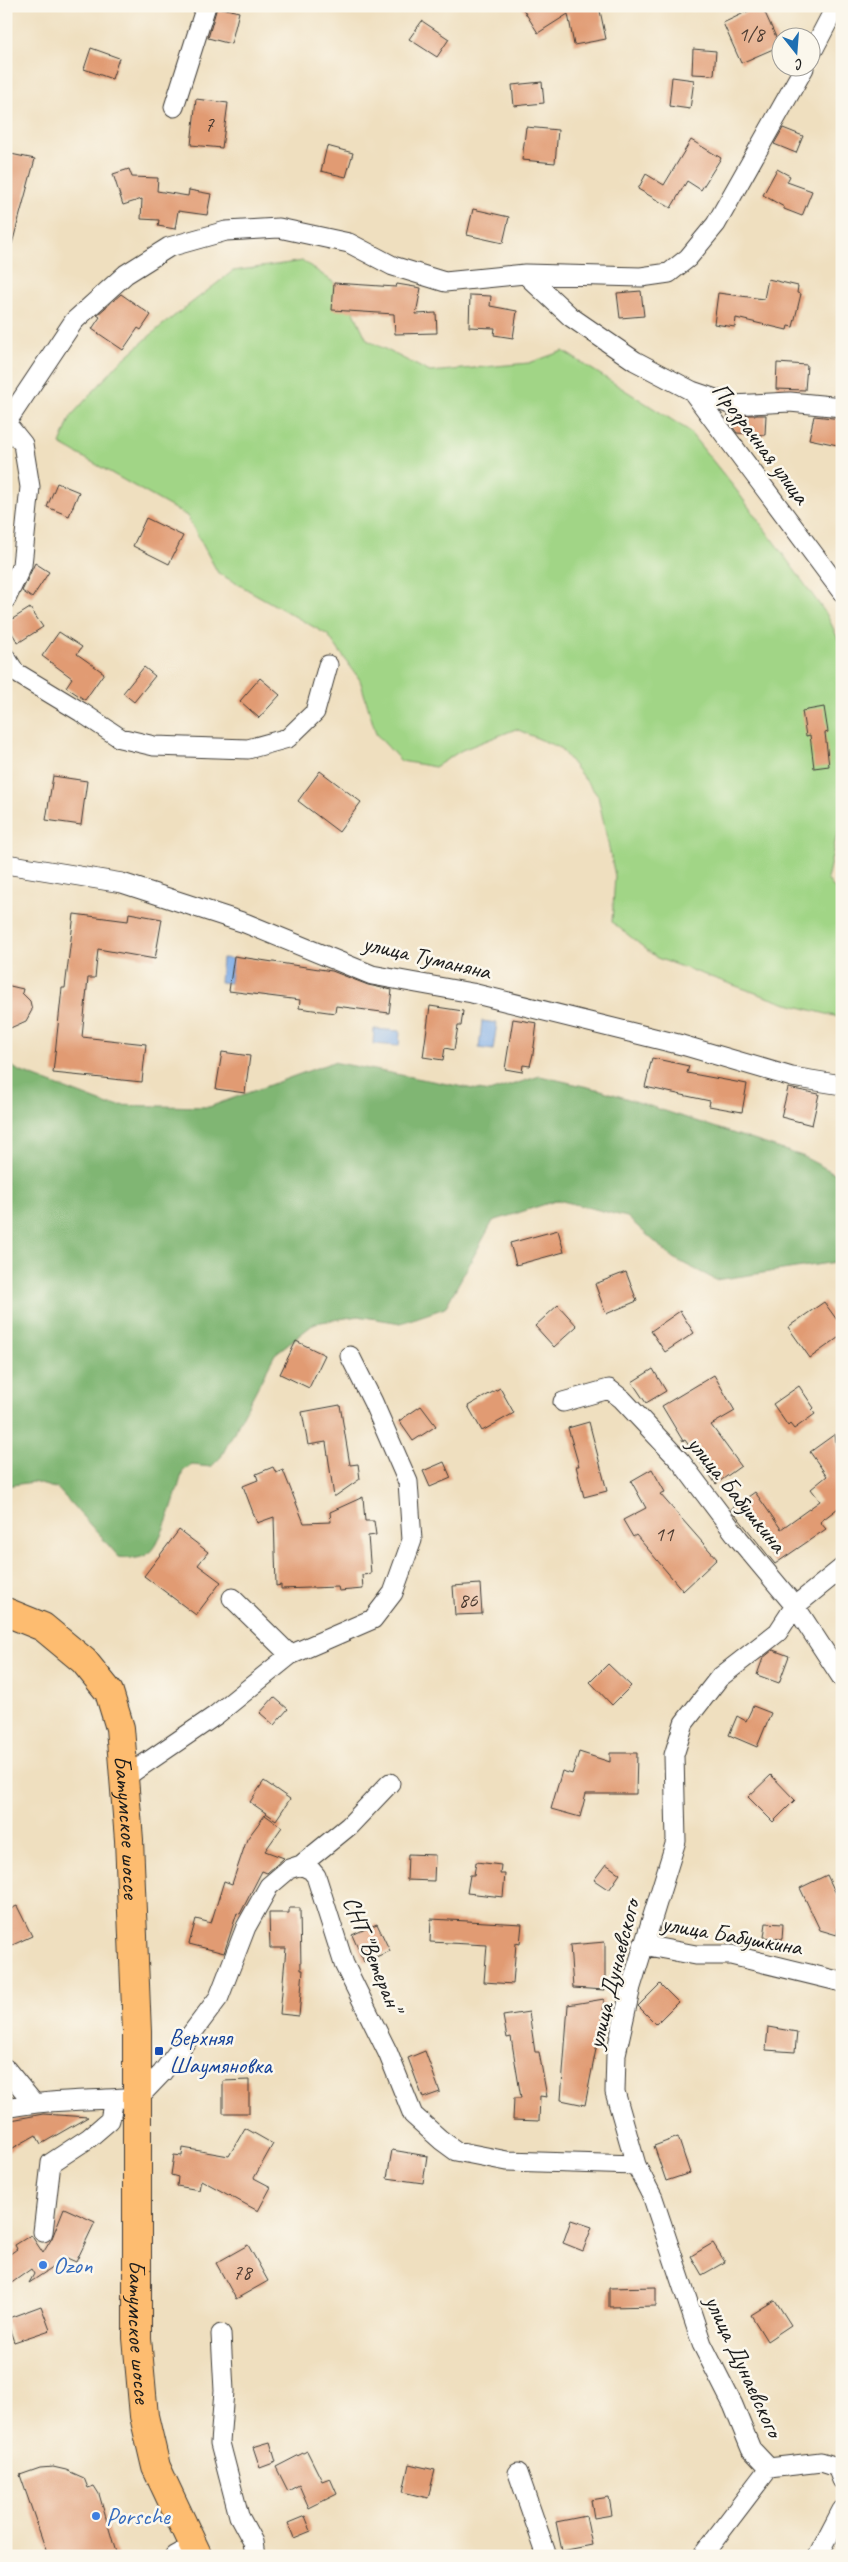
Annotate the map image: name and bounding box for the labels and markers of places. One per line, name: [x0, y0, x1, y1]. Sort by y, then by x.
place label: Верхняя Шаумяновка: [169, 2022, 273, 2080]
marker: Верхняя Шаумяновка: [153, 2045, 165, 2057]
place label: Ozon: [53, 2250, 93, 2280]
marker: Ozon: [37, 2259, 49, 2271]
place label: Porsche: [106, 2501, 172, 2531]
marker: Porsche: [90, 2510, 102, 2522]

